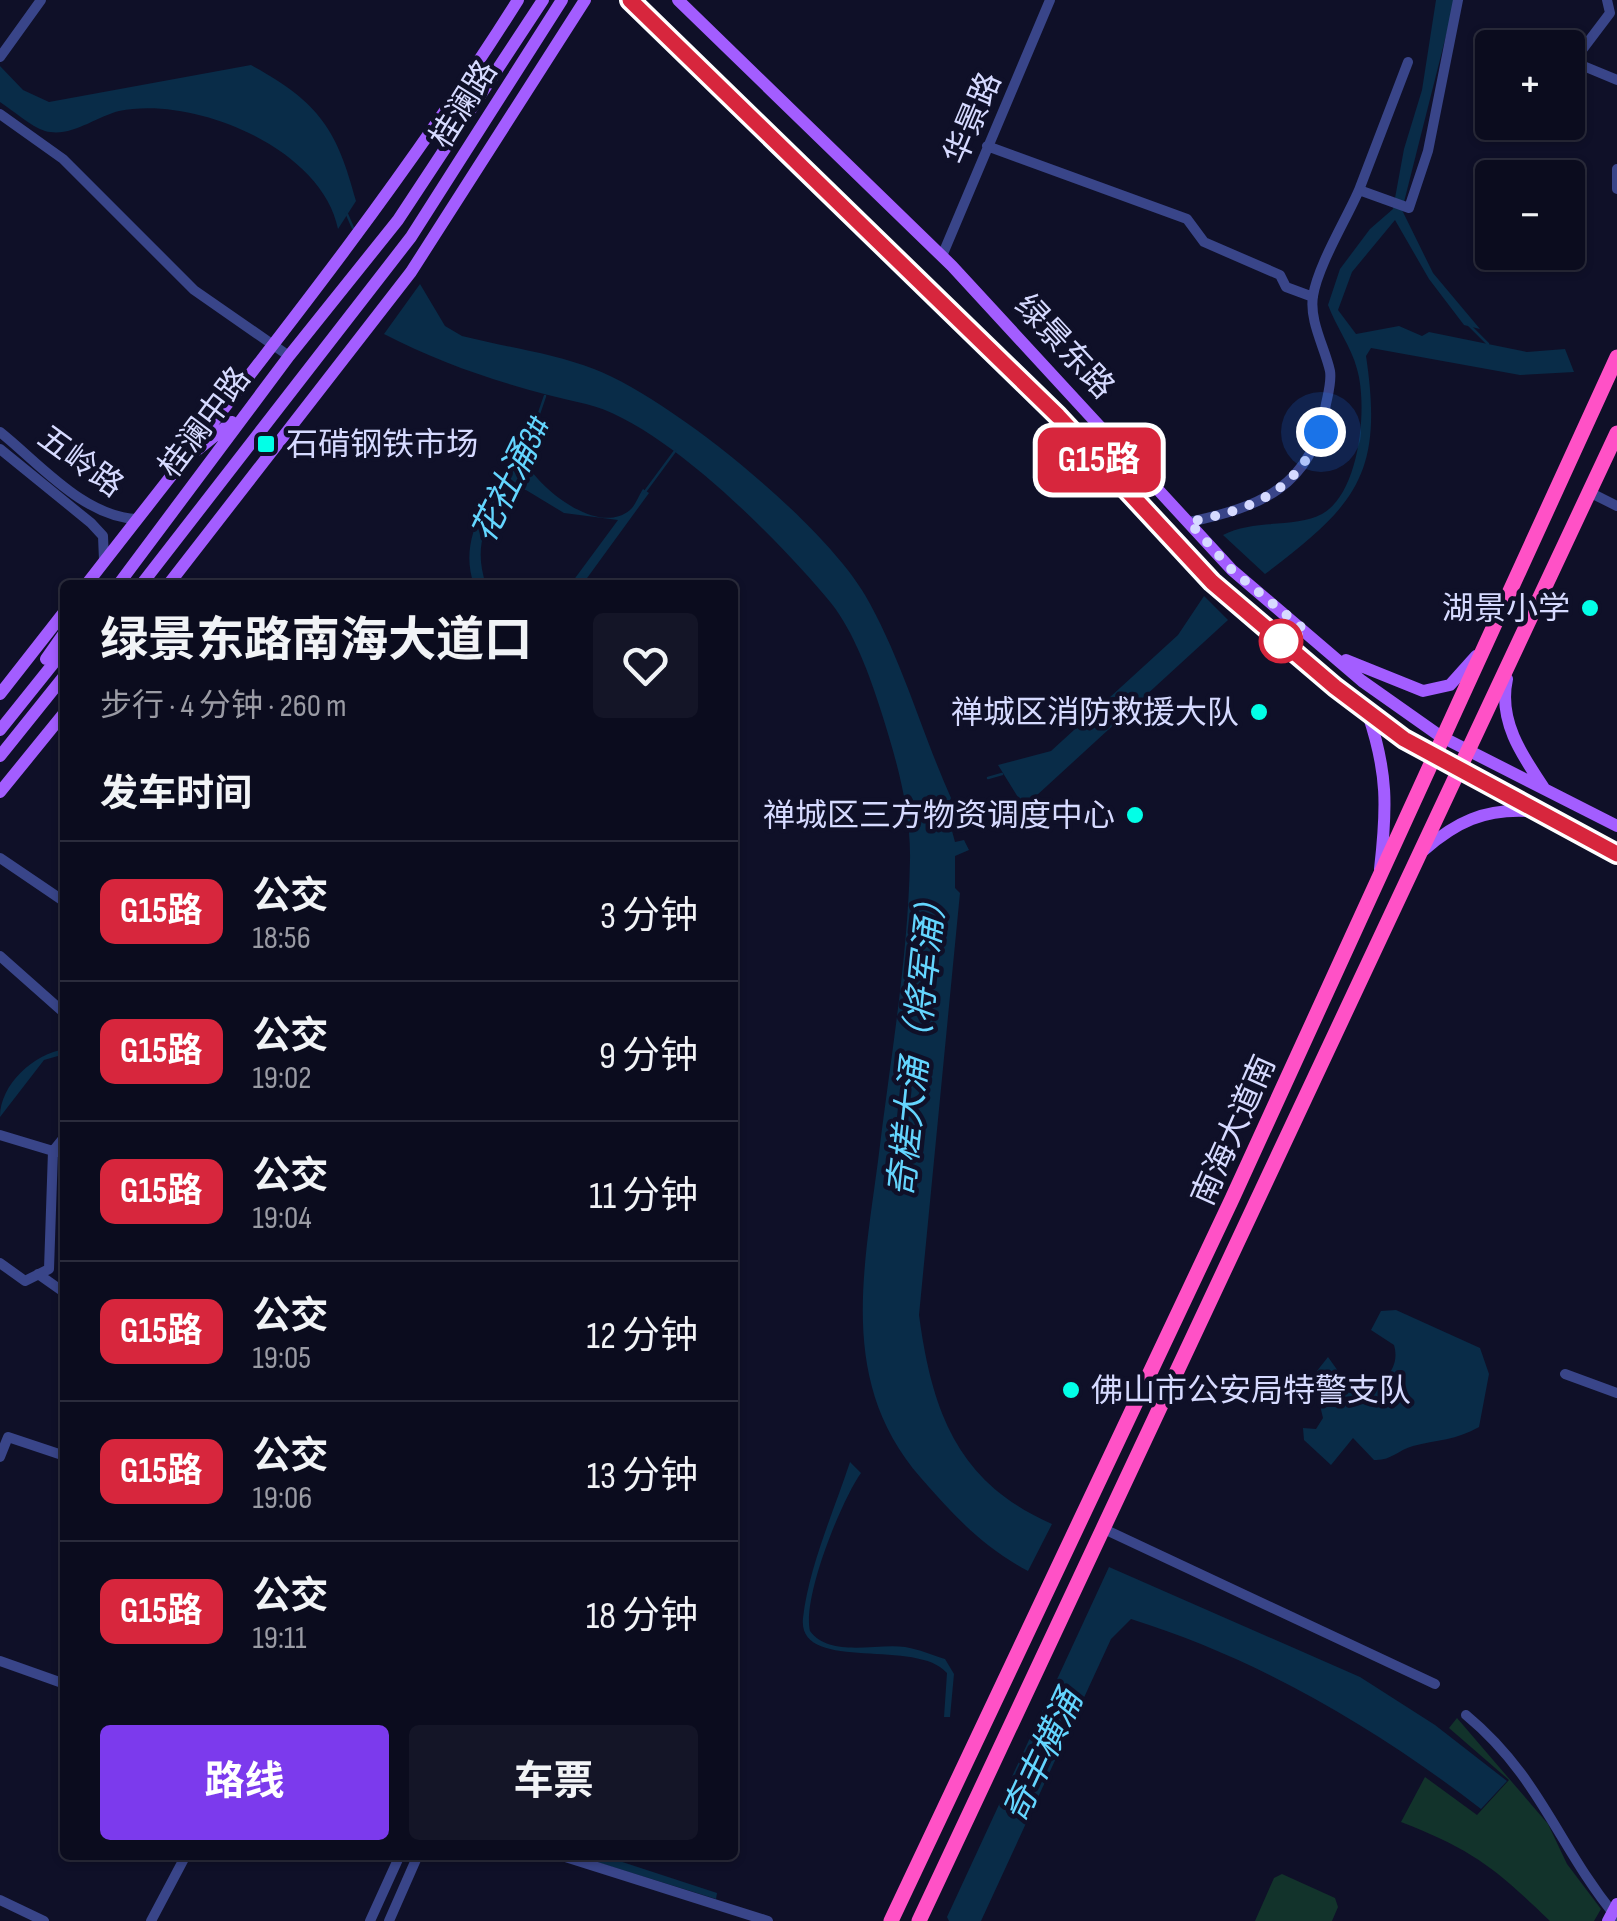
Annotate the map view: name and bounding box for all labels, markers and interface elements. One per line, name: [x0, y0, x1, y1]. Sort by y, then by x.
map controls: [1475, 30, 1585, 270]
button: +: [1475, 30, 1585, 140]
street label: 桂澜路: [422, 54, 506, 156]
street label: 华景路: [937, 67, 1010, 170]
button: −: [1475, 160, 1585, 270]
street label: 绿景东路: [1006, 287, 1122, 407]
street label: 桂澜中路: [151, 360, 259, 486]
your location: [1296, 407, 1346, 457]
water label: 花社涌3#: [462, 408, 561, 550]
street label: 五岭路: [30, 418, 130, 506]
place label: 石𬒔钢铁市场: [286, 426, 478, 465]
line badge: G15路: [1029, 428, 1169, 492]
marker: 石𬒔钢铁市场: [255, 433, 277, 455]
text: G15路: [1058, 439, 1140, 482]
place label: 湖景小学: [1442, 590, 1570, 629]
marker: 湖景小学: [1579, 597, 1601, 619]
text: 绿景东路南海大道口: [100, 613, 532, 670]
button: heart: [593, 613, 698, 718]
unlabelled marker: [1260, 620, 1302, 662]
text: 步行 · 4 分钟 · 260 m: [100, 687, 347, 726]
place label: 禅城区消防救援大队: [951, 694, 1239, 733]
marker: 禅城区消防救援大队: [1248, 701, 1270, 723]
text: 发车时间: [100, 772, 252, 817]
place label: 禅城区三方物资调度中心: [763, 797, 1115, 836]
marker: 禅城区三方物资调度中心: [1124, 804, 1146, 826]
text: 公交: [253, 874, 329, 919]
water label: 奇槎大涌（将军涌）: [881, 881, 956, 1199]
text: G15路: [120, 890, 203, 933]
text: 3 分钟: [600, 894, 698, 939]
text: 18:56: [253, 919, 311, 958]
text: 公交: [253, 1014, 329, 1059]
text: G15路: [120, 1030, 203, 1073]
text: 9 分钟: [599, 1034, 698, 1079]
street label: 南海大道南: [1184, 1050, 1285, 1212]
text: 19:02: [253, 1059, 311, 1098]
text: 公交: [253, 1154, 329, 1199]
text: G15路: [120, 1170, 203, 1213]
text: 11 分钟: [589, 1174, 698, 1219]
text: 19:04: [253, 1199, 312, 1238]
text: 公交: [253, 1294, 329, 1339]
text: G15路: [120, 1310, 203, 1353]
text: 12 分钟: [587, 1314, 698, 1359]
text: 19:05: [253, 1339, 311, 1378]
place label: 佛山市公安局特警支队: [1091, 1372, 1411, 1411]
marker: 佛山市公安局特警支队: [1060, 1379, 1082, 1401]
text: 公交: [253, 1434, 329, 1479]
text: G15路: [120, 1450, 203, 1493]
text: 13 分钟: [587, 1454, 698, 1499]
text: 19:06: [253, 1479, 312, 1518]
text: 公交: [253, 1574, 329, 1619]
text: G15路: [120, 1590, 203, 1633]
text: 18 分钟: [586, 1594, 698, 1639]
text: 19:11: [253, 1619, 306, 1658]
water label: 奇丰横涌: [994, 1680, 1094, 1829]
button: 路线: [100, 1725, 389, 1840]
button: 车票: [409, 1725, 698, 1840]

